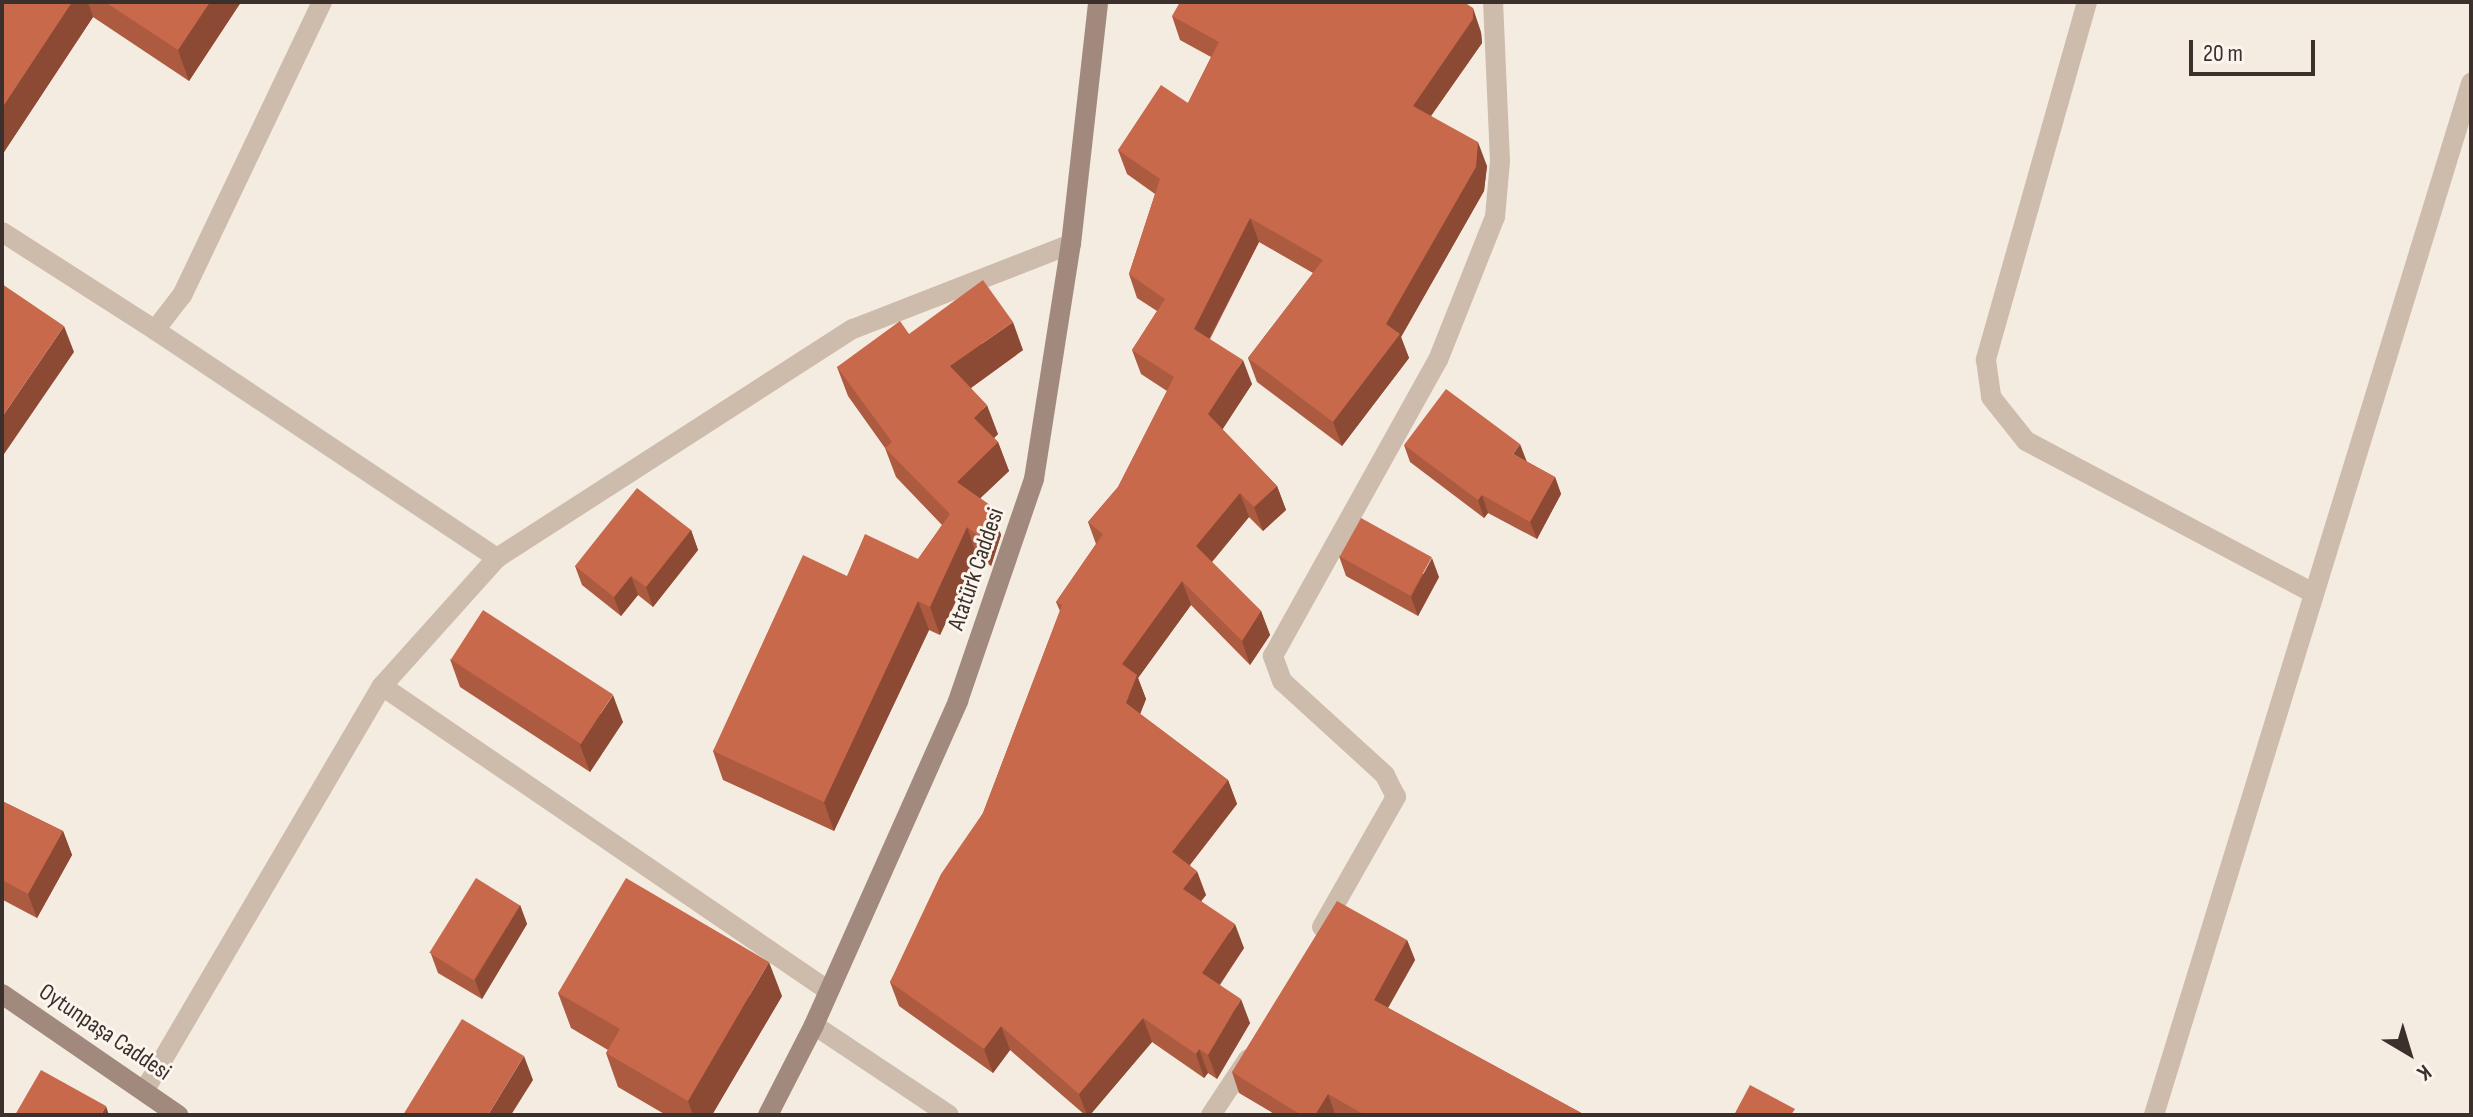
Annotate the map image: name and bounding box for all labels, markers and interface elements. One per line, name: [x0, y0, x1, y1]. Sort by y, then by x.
scale bar: [2193, 24, 2319, 74]
text: 20 m: [2203, 39, 2243, 68]
street label: Atatürk Caddesi: [942, 504, 1010, 634]
street label: Oytunpaşa Caddesi: [34, 977, 176, 1087]
north arrow: [2369, 1013, 2449, 1093]
text: K: [2411, 1058, 2437, 1086]

